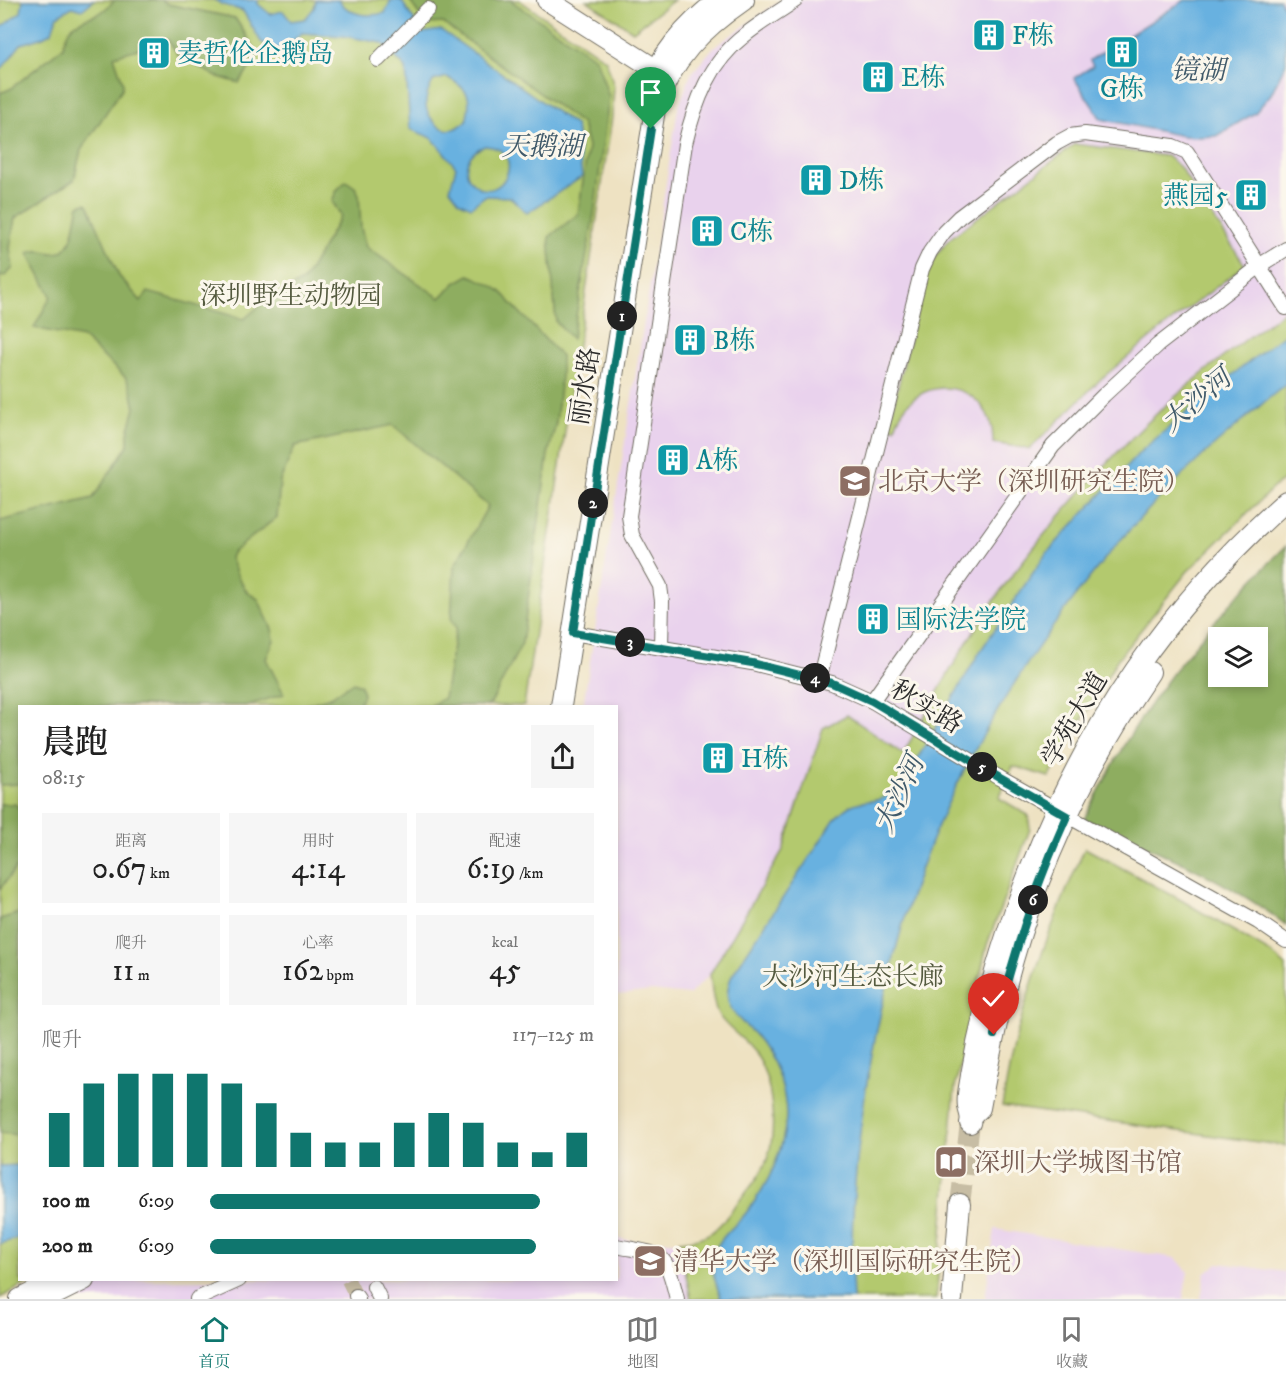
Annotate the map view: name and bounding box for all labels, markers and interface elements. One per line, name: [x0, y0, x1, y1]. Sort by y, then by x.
building icon: F栋: [971, 17, 1007, 53]
place label: F栋: [1012, 20, 1054, 53]
building icon: G栋: [1104, 34, 1140, 70]
building icon: 麦哲伦企鹅岛: [136, 35, 172, 71]
place label: 麦哲伦企鹅岛: [177, 38, 333, 71]
water label: 镜湖: [1171, 54, 1230, 88]
building icon: E栋: [860, 59, 896, 95]
place label: E栋: [901, 62, 945, 95]
pin: [625, 67, 676, 129]
place label: G栋: [1100, 73, 1144, 106]
icon: arrive: [634, 76, 667, 109]
water label: 天鹅湖: [502, 130, 587, 164]
building icon: D栋: [798, 162, 834, 198]
place label: D栋: [839, 165, 884, 198]
building icon: 燕园5: [1233, 177, 1269, 213]
place label: 燕园5: [1163, 180, 1228, 213]
building icon: C栋: [689, 213, 725, 249]
place label: C栋: [730, 216, 773, 249]
park label: 深圳野生动物园: [200, 280, 382, 313]
pin: 1: [607, 301, 637, 331]
text: 1: [619, 306, 625, 326]
building icon: B栋: [672, 322, 708, 358]
place label: B栋: [713, 325, 755, 358]
street label: 丽水路: [563, 345, 608, 427]
water label: 大沙河: [1155, 358, 1242, 440]
building icon: A栋: [655, 442, 691, 478]
place label: A栋: [696, 445, 739, 478]
school or university icon: 北京大学（深圳研究生院）: [837, 463, 873, 499]
place label: 北京大学（深圳研究生院）: [878, 466, 1190, 499]
pin: 2: [578, 488, 608, 518]
text: 2: [589, 493, 597, 513]
building icon: 国际法学院: [855, 601, 891, 637]
place label: 国际法学院: [896, 604, 1026, 637]
pin: 3: [615, 627, 645, 657]
map controls: [1208, 627, 1268, 687]
button: layers: [1208, 627, 1268, 687]
text: 3: [627, 632, 633, 652]
pin: 4: [800, 663, 830, 693]
street label: 学苑大道: [1035, 666, 1116, 773]
text: 4: [810, 668, 820, 688]
street label: 秋实路: [884, 673, 968, 742]
text: 晨跑: [42, 723, 108, 764]
button: share: [531, 725, 594, 788]
building icon: H栋: [700, 740, 736, 776]
place label: H栋: [741, 743, 789, 776]
water label: 大沙河: [867, 746, 935, 838]
pin: 5: [967, 752, 997, 782]
text: 5: [978, 757, 986, 777]
text: 08:15: [42, 766, 85, 791]
text: 距离: [115, 831, 147, 851]
text: 用时: [302, 831, 334, 851]
text: 配速: [489, 831, 521, 851]
text: 0.67: [92, 851, 147, 888]
text: 4:14: [291, 851, 345, 888]
text: 6:19: [466, 851, 516, 888]
text: km: [147, 863, 170, 883]
text: /km: [516, 863, 544, 883]
pin: 6: [1018, 885, 1048, 915]
text: 6: [1029, 890, 1037, 910]
text: kcal: [492, 932, 518, 952]
text: 爬升: [115, 933, 147, 953]
text: 心率: [302, 933, 334, 953]
text: 45: [489, 952, 521, 989]
text: 11: [112, 953, 134, 990]
text: 162: [282, 953, 323, 990]
park label: 大沙河生态长廊: [762, 961, 944, 994]
text: m: [134, 965, 150, 985]
text: bpm: [323, 965, 354, 985]
pin: [968, 973, 1019, 1035]
icon: check: [977, 982, 1010, 1015]
text: 117–125 m: [512, 1023, 594, 1048]
text: 爬升: [42, 1028, 82, 1053]
library icon: 深圳大学城图书馆: [933, 1144, 969, 1180]
place label: 深圳大学城图书馆: [974, 1147, 1182, 1180]
text: 100 m: [42, 1189, 90, 1214]
text: 6:09: [138, 1189, 174, 1214]
text: 200 m: [42, 1234, 93, 1259]
text: 6:09: [138, 1234, 174, 1259]
school or university icon: 清华大学（深圳国际研究生院）: [632, 1243, 668, 1279]
place label: 清华大学（深圳国际研究生院）: [673, 1246, 1037, 1279]
tab: 首页: [198, 1313, 231, 1372]
tab: 地图: [626, 1313, 659, 1372]
tab: 收藏: [1055, 1313, 1088, 1372]

